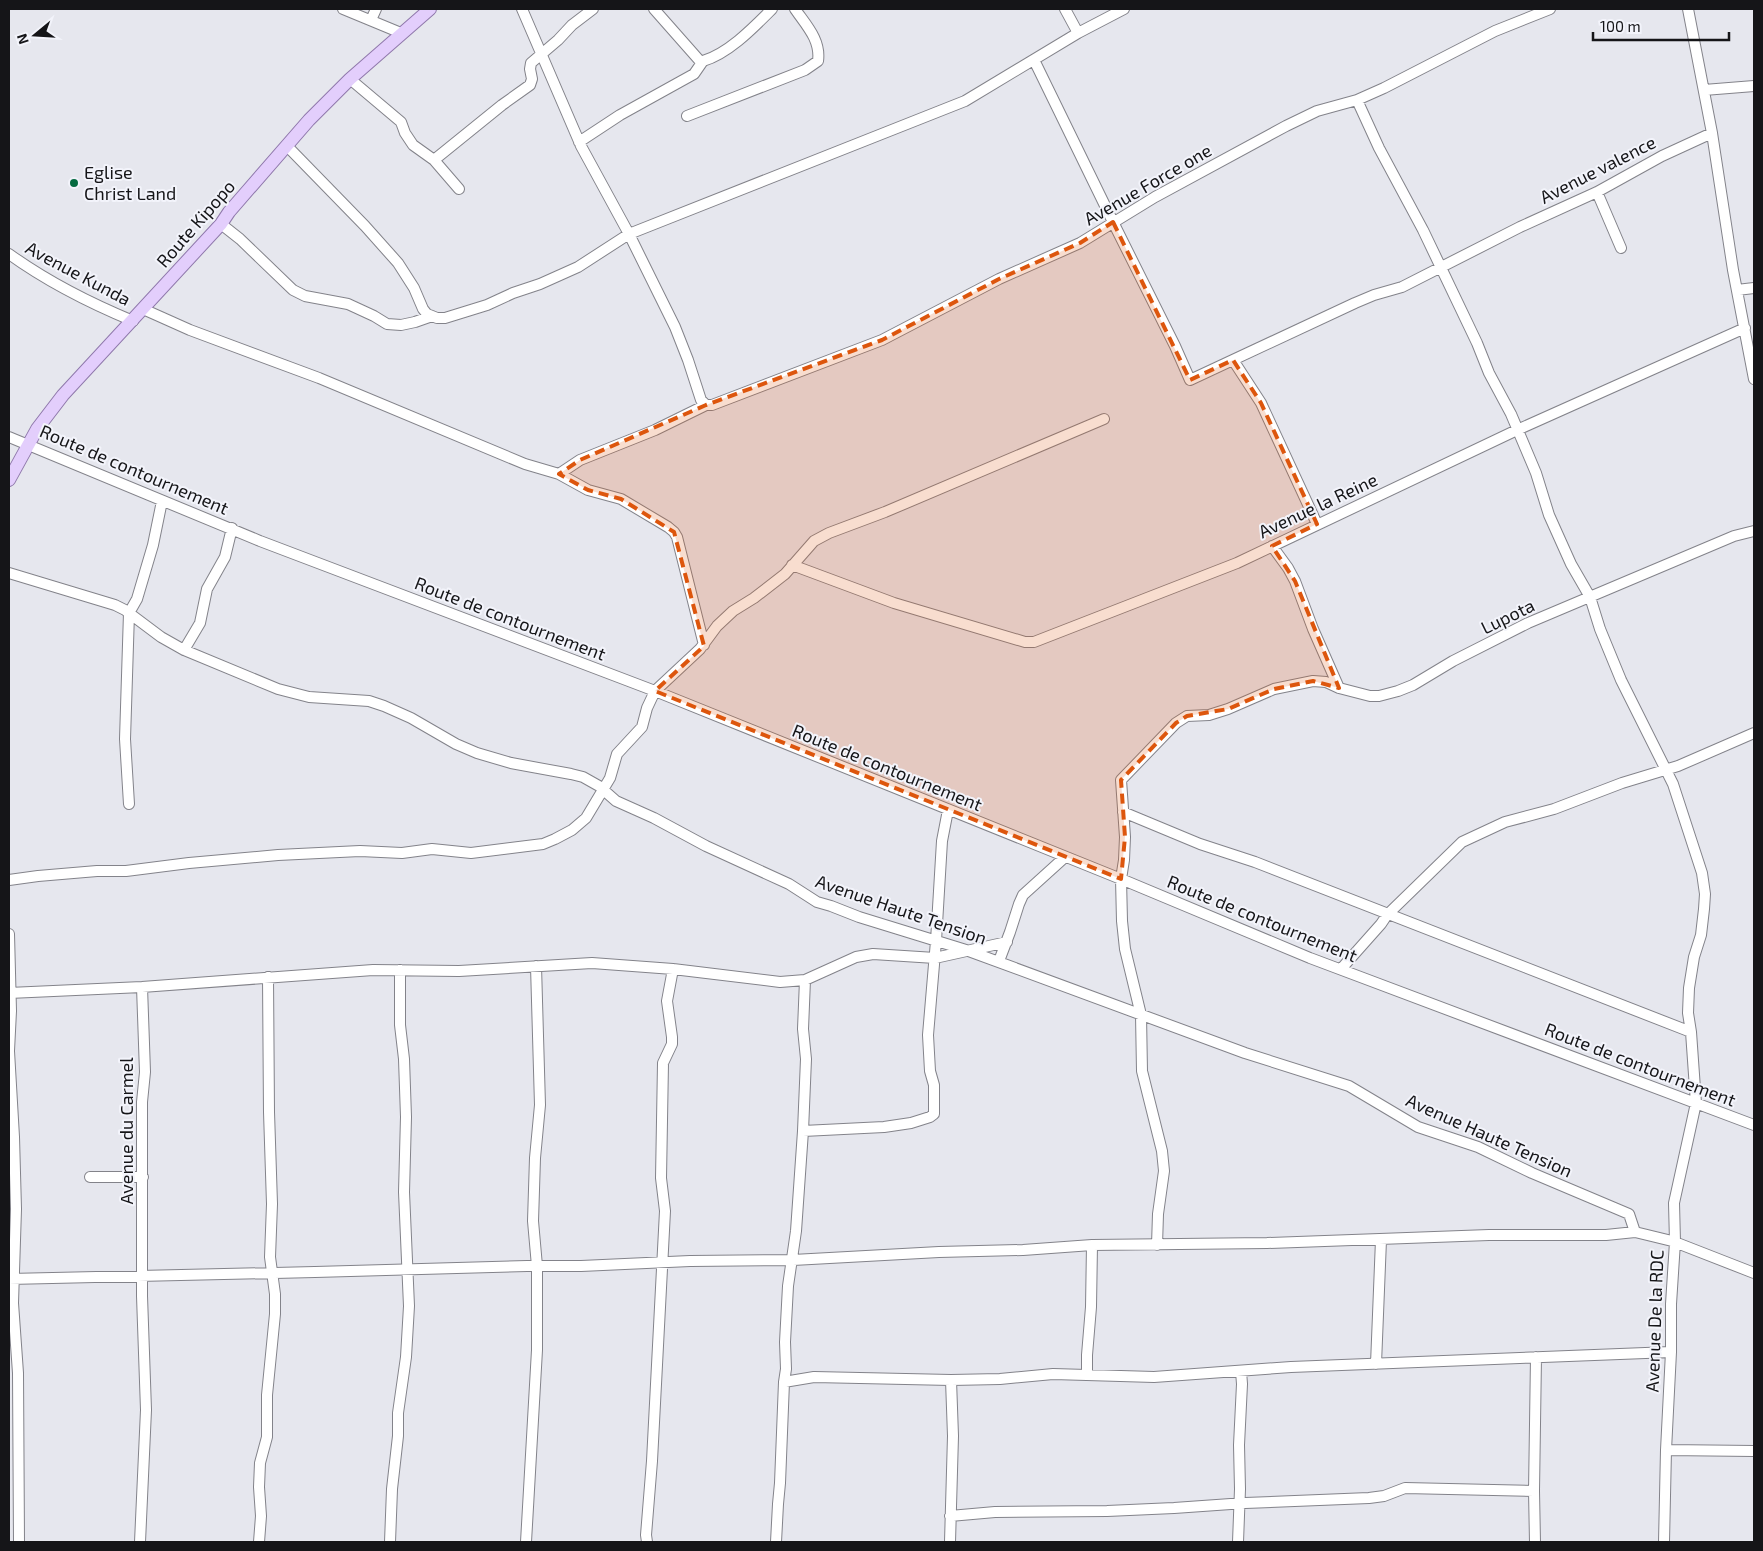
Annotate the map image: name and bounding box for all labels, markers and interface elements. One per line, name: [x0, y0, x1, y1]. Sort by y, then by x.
north arrow: [10, 10, 60, 60]
scale bar: [1593, 10, 1729, 42]
text: 100 m: [1600, 17, 1641, 35]
text: N: [13, 32, 32, 47]
street label: Avenue valence: [1536, 130, 1659, 208]
street label: Avenue Force one: [1080, 139, 1215, 230]
place label: Eglise Christ Land: [84, 161, 176, 204]
street label: Route Kipopo: [151, 175, 239, 272]
marker: Eglise Christ Land: [68, 177, 80, 189]
street label: Avenue Kunda: [22, 236, 135, 310]
street label: Route de contournement: [37, 419, 232, 519]
street label: Avenue la Reine: [1255, 468, 1381, 542]
street label: Route de contournement: [412, 571, 609, 665]
street label: Lupota: [1477, 594, 1538, 638]
street label: Route de contournement: [789, 719, 986, 815]
street label: Avenue Haute Tension: [813, 869, 990, 949]
street label: Route de contournement: [1164, 870, 1361, 966]
street label: Route de contournement: [1542, 1017, 1739, 1111]
street label: Avenue du Carmel: [115, 1057, 137, 1205]
street label: Avenue Haute Tension: [1403, 1089, 1576, 1182]
street label: Avenue De la RDC: [1641, 1249, 1667, 1393]

